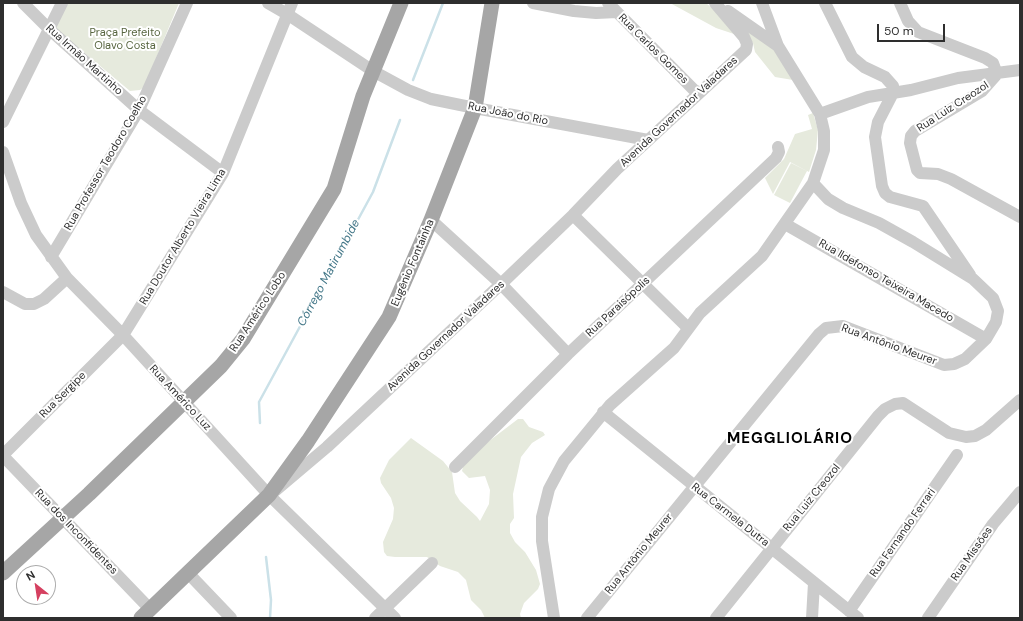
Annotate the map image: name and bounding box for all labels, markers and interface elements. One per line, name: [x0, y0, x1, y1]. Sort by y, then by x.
street label: Rua Carlos Gomes: [615, 11, 691, 87]
scale bar: [879, 16, 947, 42]
street label: Rua Irmão Martinho: [43, 22, 125, 98]
text: 50 m: [884, 23, 913, 39]
park label: Praça Prefeito Olavo Costa: [89, 26, 161, 52]
street label: Avenida Governador Valadares: [617, 54, 741, 170]
street label: Rua Luiz Creozol: [915, 79, 991, 135]
street label: Rua Professor Teodoro Coelho: [62, 93, 150, 233]
street label: Rua João do Rio: [467, 100, 549, 128]
street label: Rua Doutor Alberto Vieira Lima: [137, 167, 229, 307]
water label: Córrego Matirumbide: [295, 217, 363, 329]
street label: Eugênio Fontainha: [389, 218, 437, 308]
street label: Rua Ildefonso Teixeira Macedo: [816, 237, 956, 325]
street label: Rua Américo Lobo: [227, 269, 289, 355]
street label: Rua Paraisópolis: [583, 274, 653, 340]
street label: Avenida Governador Valadares: [384, 278, 508, 394]
street label: Rua Antônio Meurer: [840, 322, 938, 368]
street label: Rua Américo Luz: [146, 363, 214, 433]
street label: Rua Sergipe: [37, 369, 89, 421]
district label: MEGGLIOLÁRIO: [727, 430, 853, 448]
street label: Rua Luiz Creozol: [781, 462, 843, 534]
street label: Rua Carmela Dutra: [688, 480, 772, 550]
street label: Rua Fernando Ferrari: [867, 486, 939, 580]
street label: Rua dos Inconfidentes: [32, 487, 120, 577]
street label: Rua Antônio Meurer: [602, 511, 676, 597]
street label: Rua Missões: [949, 524, 995, 584]
north arrow: [16, 565, 56, 605]
text: N: [24, 567, 37, 584]

